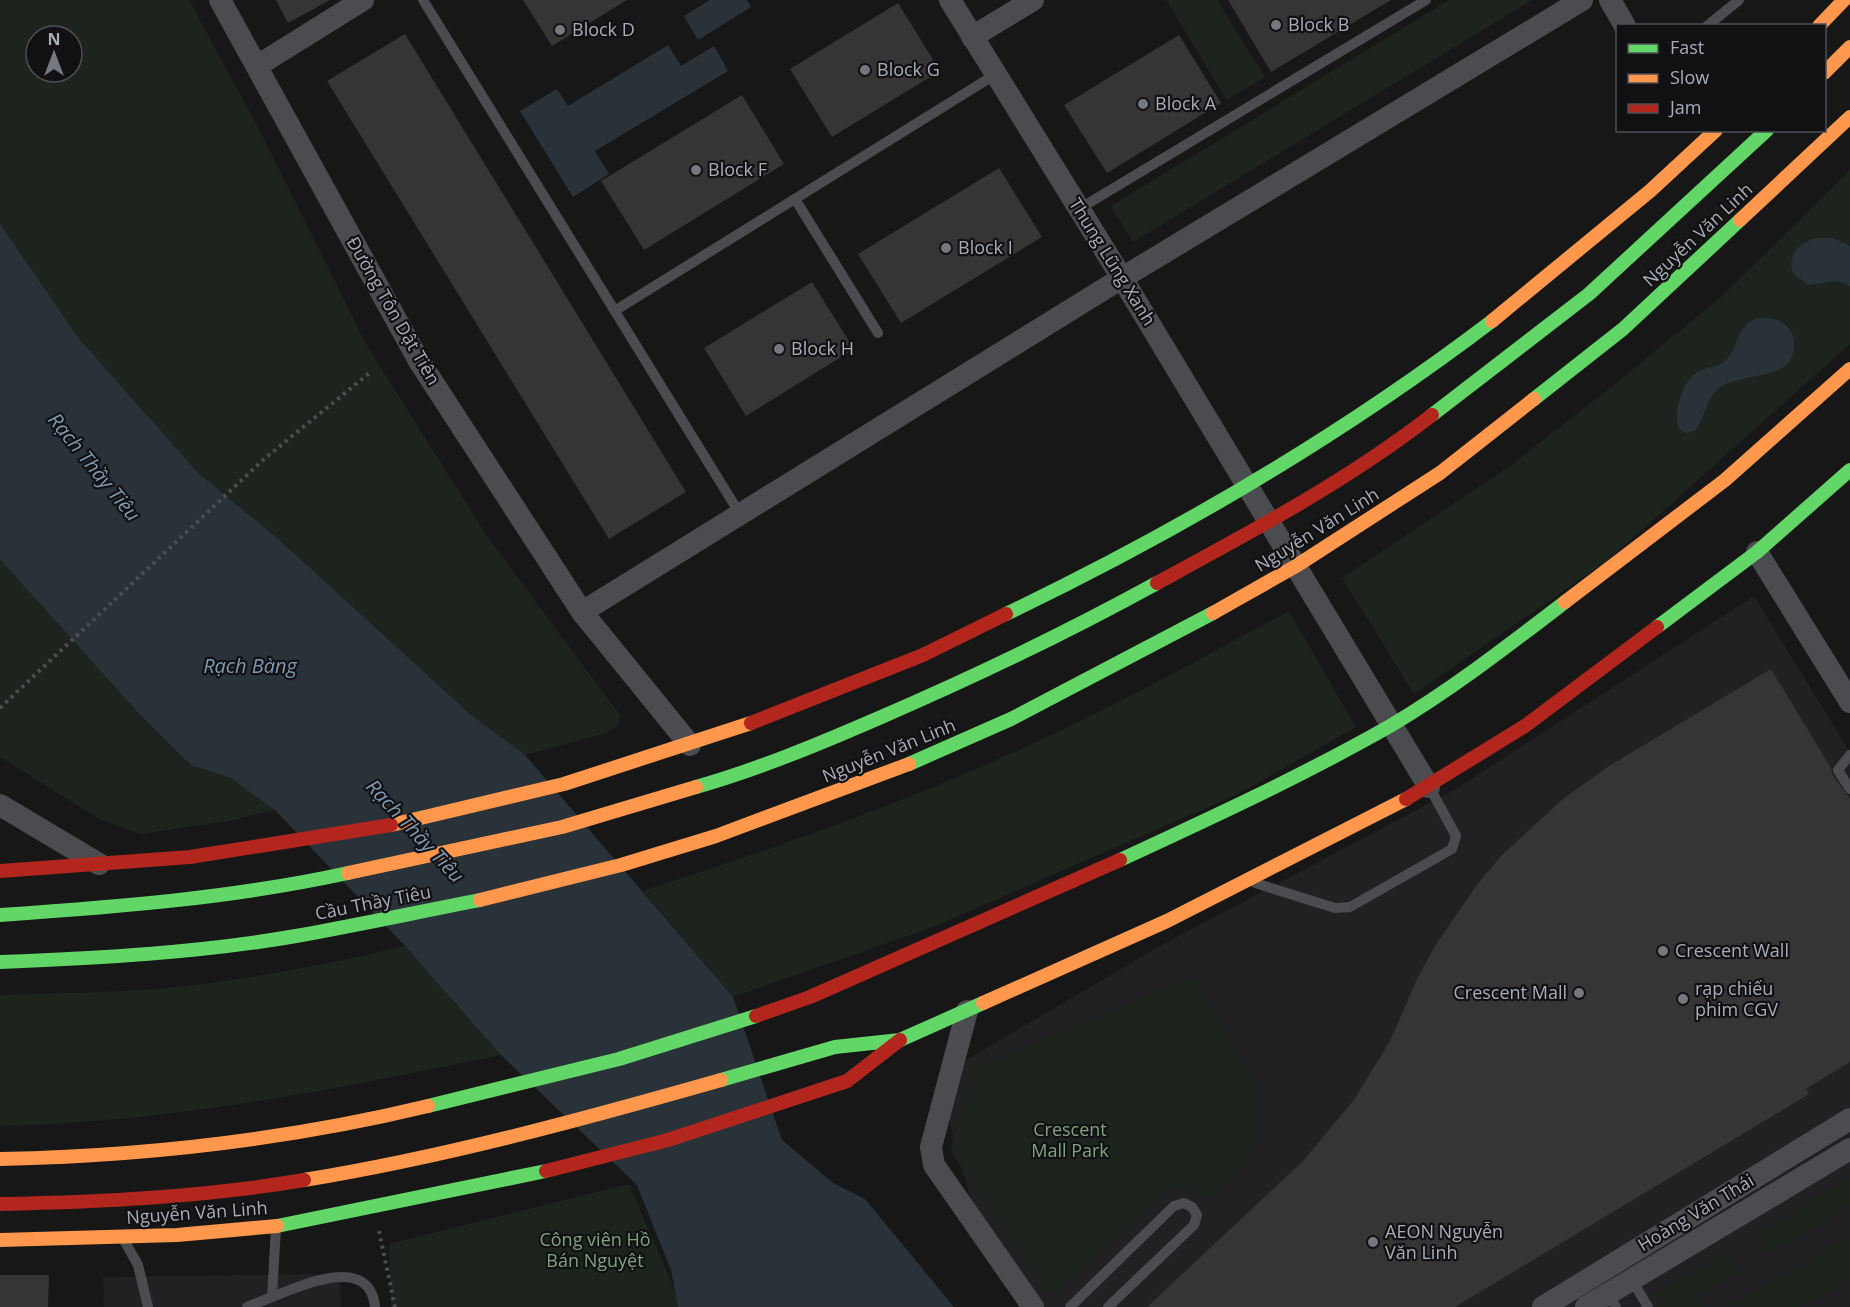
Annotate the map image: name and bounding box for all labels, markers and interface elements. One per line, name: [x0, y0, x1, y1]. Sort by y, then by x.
place label: Block B: [1288, 12, 1349, 36]
place label: Block D: [572, 17, 635, 41]
marker: Block B: [1269, 18, 1283, 32]
marker: Block D: [553, 23, 567, 37]
north arrow: [24, 24, 84, 84]
legend: [1616, 24, 1826, 132]
text: N: [47, 28, 61, 50]
text: Fast: [1670, 35, 1704, 59]
place label: Block G: [877, 57, 940, 81]
marker: Block G: [858, 63, 872, 77]
text: Slow: [1670, 65, 1709, 89]
place label: Block A: [1155, 91, 1217, 115]
text: Jam: [1668, 95, 1702, 119]
marker: Block A: [1136, 97, 1150, 111]
place label: Block F: [708, 157, 767, 181]
marker: Block F: [689, 163, 703, 177]
street label: Nguyễn Văn Linh: [1637, 177, 1757, 291]
street label: Thung Lũng Xanh: [1064, 193, 1162, 330]
street label: Đường Tôn Dật Tiên: [342, 232, 446, 389]
place label: Block I: [958, 235, 1013, 259]
marker: Block I: [939, 241, 953, 255]
place label: Block H: [791, 336, 854, 360]
marker: Block H: [772, 342, 786, 356]
water label: Rạch Thầy Tiêu: [42, 407, 146, 527]
street label: Nguyễn Văn Linh: [1250, 481, 1383, 577]
water label: Rạch Bàng: [203, 652, 297, 679]
street label: Nguyễn Văn Linh: [818, 712, 959, 788]
water label: Rạch Thầy Tiêu: [360, 773, 470, 888]
street label: Cầu Thầy Tiêu: [313, 879, 433, 925]
place label: Crescent Wall: [1675, 938, 1789, 962]
marker: Crescent Wall: [1656, 944, 1670, 958]
place label: rạp chiếu phim CGV: [1695, 976, 1778, 1021]
place label: Crescent Mall: [1453, 980, 1567, 1004]
marker: Crescent Mall: [1572, 986, 1586, 1000]
marker: rạp chiếu phim CGV: [1676, 992, 1690, 1006]
park label: Crescent Mall Park: [1031, 1117, 1109, 1162]
street label: Hoàng Văn Thái: [1633, 1168, 1758, 1256]
street label: Nguyễn Văn Linh: [125, 1195, 268, 1229]
place label: AEON Nguyễn Văn Linh: [1385, 1219, 1503, 1264]
park label: Công viên Hồ Bán Nguyệt: [539, 1227, 651, 1272]
marker: AEON Nguyễn Văn Linh: [1366, 1235, 1380, 1249]

